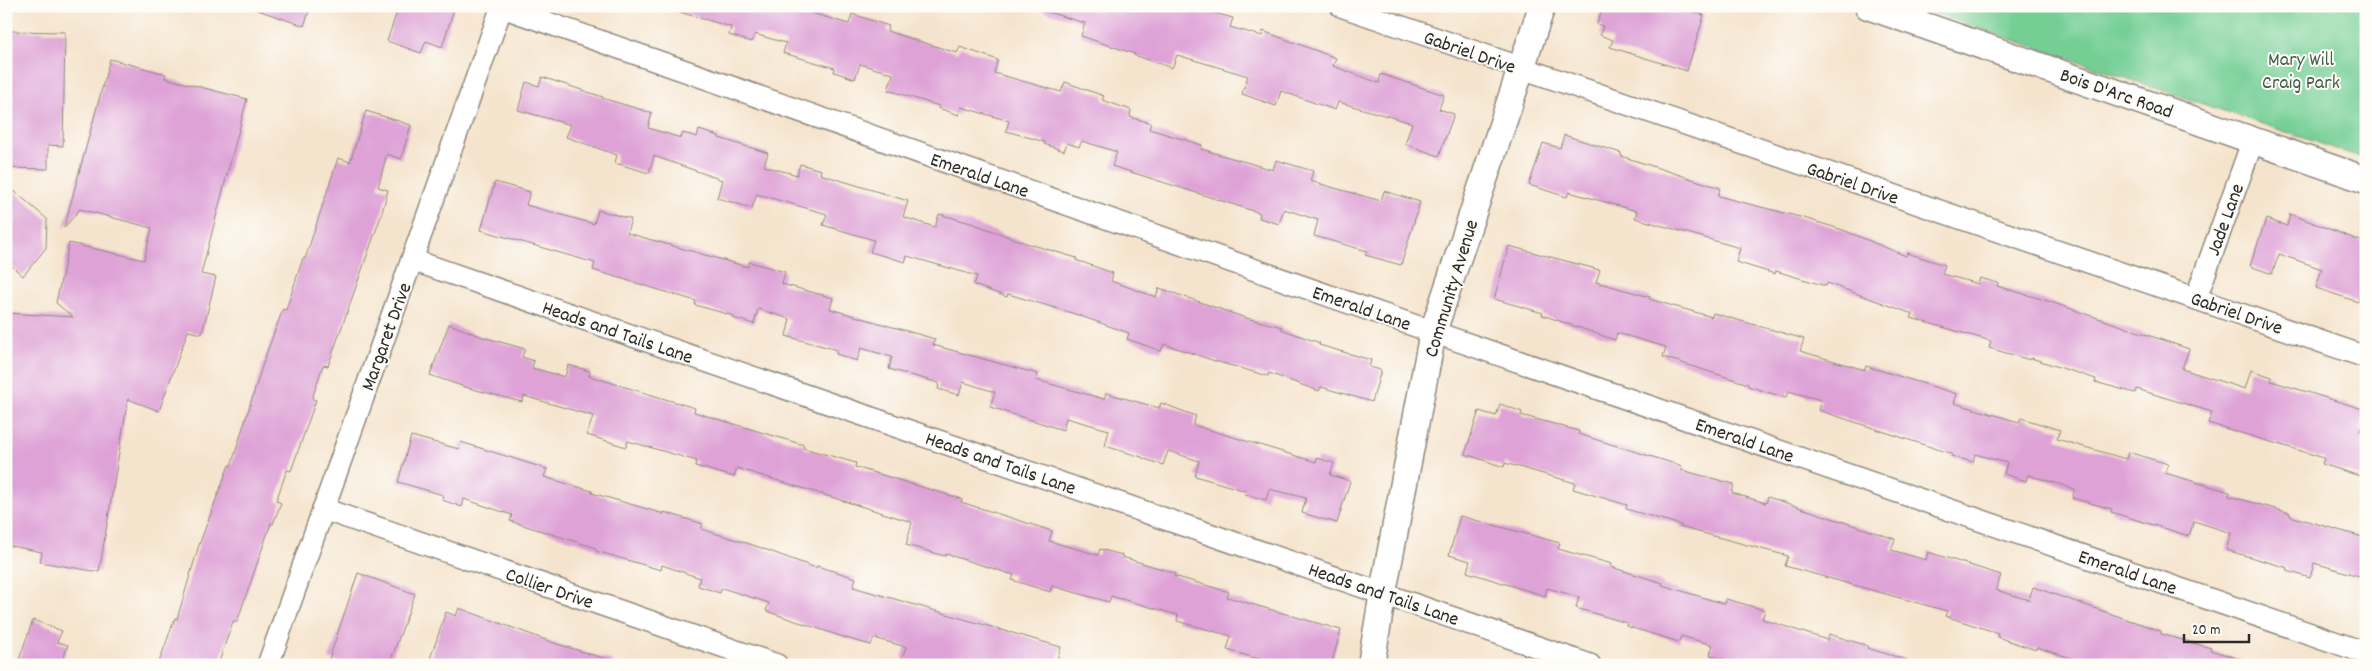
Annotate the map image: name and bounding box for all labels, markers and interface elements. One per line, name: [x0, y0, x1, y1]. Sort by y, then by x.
street label: Gabriel Drive: [1419, 25, 1519, 83]
park label: Mary Will Craig Park: [2262, 47, 2340, 98]
street label: Bois D'Arc Road: [2056, 62, 2176, 127]
street label: Emerald Lane: [926, 147, 1032, 207]
street label: Gabriel Drive: [1802, 156, 1902, 214]
street label: Jade Lane: [2201, 180, 2253, 260]
street label: Community Avenue: [1419, 216, 1487, 361]
street label: Margaret Drive: [355, 279, 420, 395]
street label: Emerald Lane: [1308, 280, 1414, 340]
street label: Gabriel Drive: [2186, 286, 2286, 344]
street label: Heads and Tails Lane: [538, 295, 696, 373]
street label: Emerald Lane: [1691, 412, 1797, 472]
street label: Heads and Tails Lane: [921, 426, 1079, 504]
street label: Emerald Lane: [2074, 544, 2180, 604]
street label: Heads and Tails Lane: [1304, 557, 1462, 635]
street label: Collier Drive: [501, 562, 597, 618]
scale bar: [2184, 611, 2250, 643]
text: 20 m: [2192, 620, 2220, 642]

